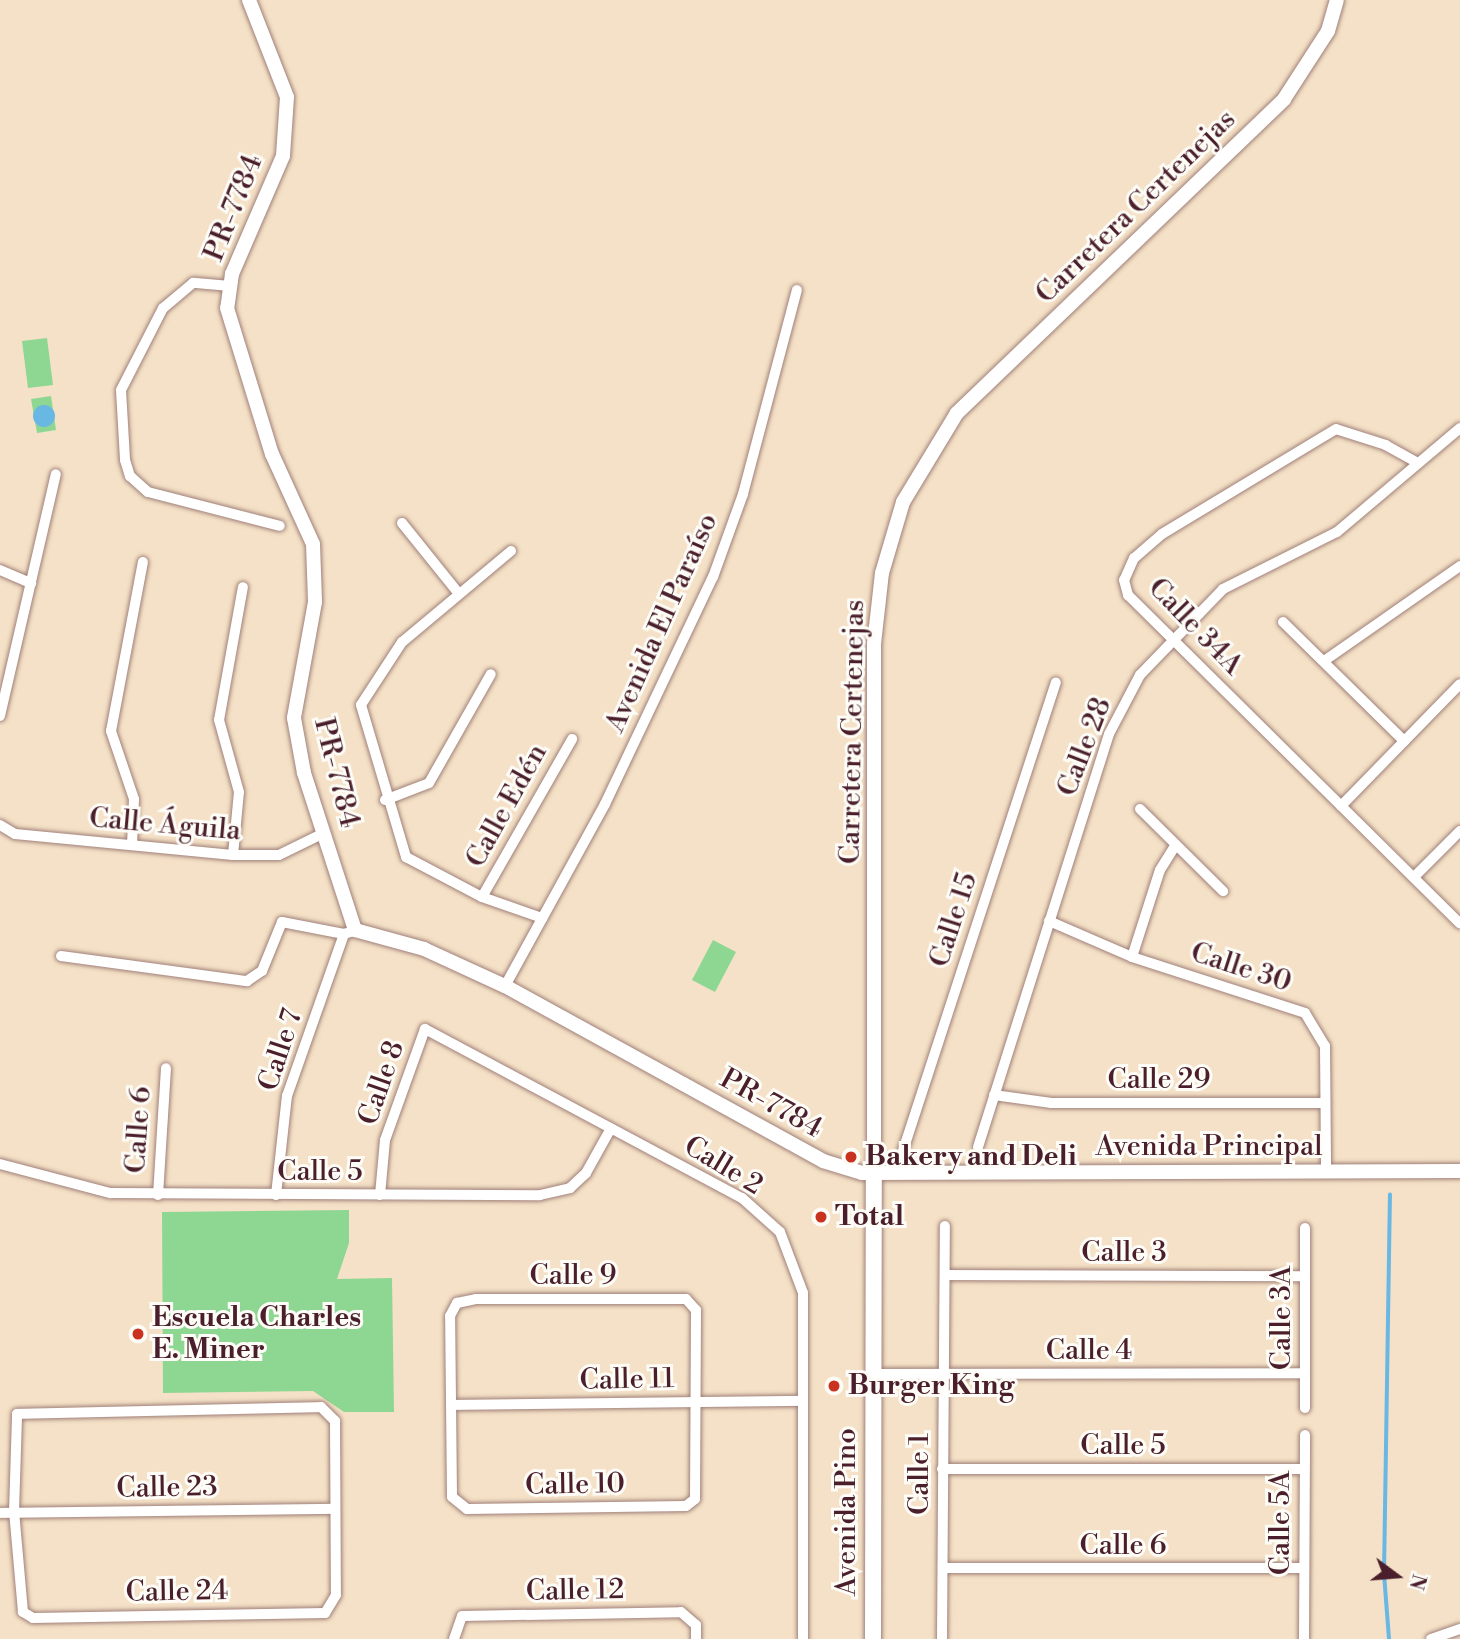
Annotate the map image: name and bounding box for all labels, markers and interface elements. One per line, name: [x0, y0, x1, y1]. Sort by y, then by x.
street label: Carretera Certenejas: [1029, 103, 1243, 311]
street label: PR-7784: [197, 150, 271, 266]
street label: Avenida El Paraíso: [599, 508, 725, 738]
street label: Calle 34A: [1141, 572, 1249, 682]
street label: Carretera Certenejas: [834, 600, 872, 864]
street label: Calle 28: [1051, 693, 1119, 801]
street label: PR-7784: [306, 715, 366, 831]
street label: Calle Edén: [459, 738, 555, 874]
street label: Calle Águila: [88, 802, 242, 848]
street label: Calle 15: [923, 868, 985, 972]
street label: Calle 30: [1186, 936, 1296, 1000]
street label: Calle 7: [252, 1005, 310, 1095]
street label: Calle 8: [352, 1036, 412, 1130]
street label: PR-7784: [714, 1062, 828, 1146]
street label: Calle 29: [1108, 1063, 1210, 1097]
street label: Calle 6: [119, 1086, 159, 1174]
street label: Calle 2: [678, 1129, 768, 1203]
street label: Avenida Principal: [1095, 1130, 1323, 1164]
place label: Bakery and Deli: [865, 1140, 1077, 1174]
marker: Bakery and Deli: [843, 1149, 859, 1165]
street label: Calle 5: [277, 1155, 363, 1189]
place label: Total: [835, 1200, 904, 1234]
marker: Total: [813, 1209, 829, 1225]
street label: Calle 3: [1081, 1236, 1167, 1270]
street label: Calle 9: [530, 1259, 616, 1293]
street label: Calle 3A: [1265, 1266, 1299, 1370]
place label: Escuela Charles E. Miner: [152, 1301, 361, 1367]
marker: Escuela Charles E. Miner: [130, 1326, 146, 1342]
street label: Calle 4: [1046, 1334, 1132, 1368]
street label: Calle 11: [579, 1362, 675, 1398]
place label: Burger King: [848, 1369, 1014, 1403]
marker: Burger King: [826, 1378, 842, 1394]
street label: Avenida Pino: [830, 1428, 864, 1596]
street label: Calle 5: [1080, 1429, 1166, 1463]
street label: Calle 1: [903, 1433, 937, 1515]
street label: Calle 10: [525, 1467, 625, 1503]
street label: Calle 23: [116, 1470, 218, 1506]
street label: Calle 5A: [1264, 1471, 1298, 1575]
street label: Calle 6: [1080, 1529, 1166, 1563]
north arrow: [1362, 1541, 1432, 1611]
text: N: [1404, 1571, 1431, 1592]
street label: Calle 12: [525, 1573, 625, 1609]
street label: Calle 24: [125, 1574, 229, 1610]

